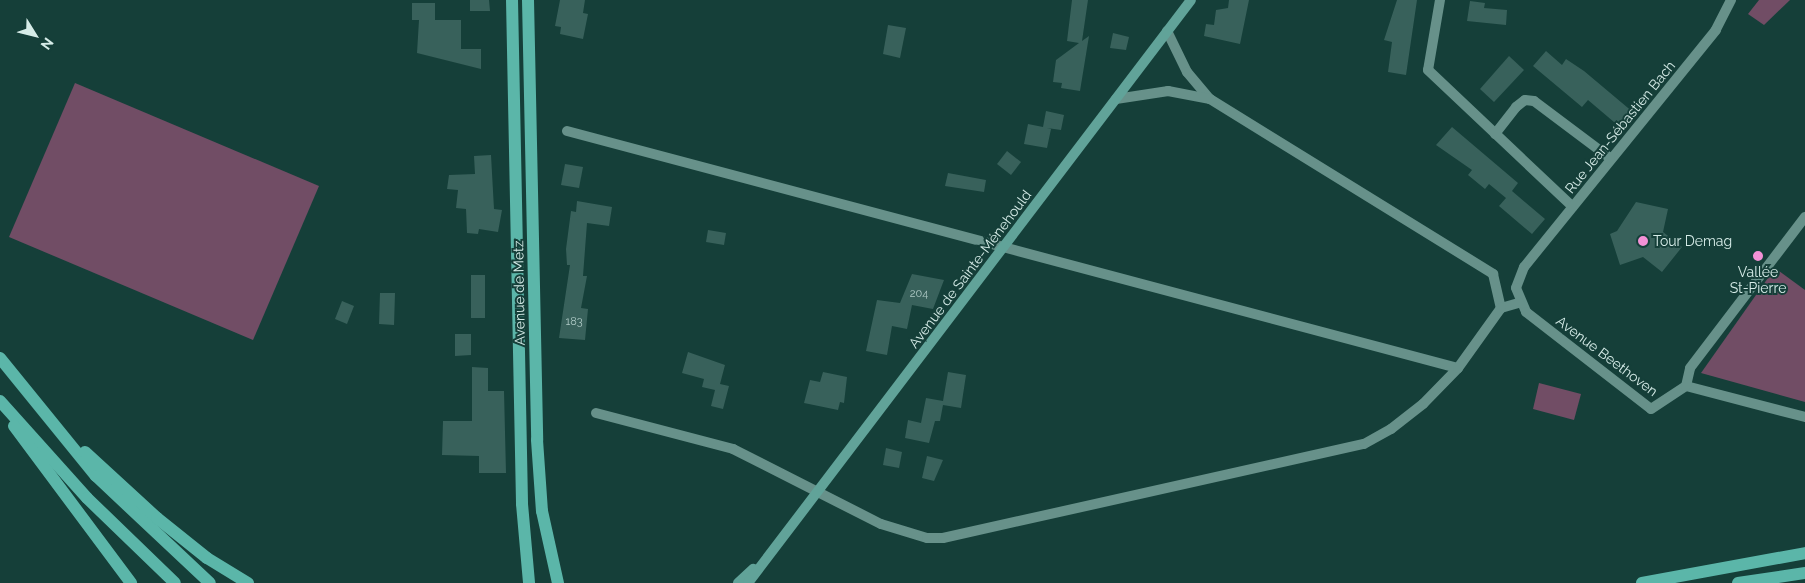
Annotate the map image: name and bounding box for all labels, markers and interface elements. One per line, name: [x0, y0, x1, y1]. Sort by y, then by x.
north arrow: [10, 10, 60, 60]
text: N: [38, 35, 57, 53]
street label: Rue Jean-Sébastien Bach: [1561, 57, 1679, 197]
street label: Avenue de Sainte-Ménehould: [905, 187, 1035, 351]
place label: Tour Demag: [1653, 233, 1732, 249]
marker: Tour Demag: [1637, 235, 1649, 247]
street label: Avenue de Metz: [510, 240, 528, 346]
marker: Vallée St-Pierre: [1752, 250, 1764, 262]
place label: Vallée St-Pierre: [1730, 264, 1786, 296]
house number: 204: [910, 287, 928, 301]
street label: Avenue Beethoven: [1553, 312, 1661, 400]
house number: 183: [565, 315, 583, 329]

